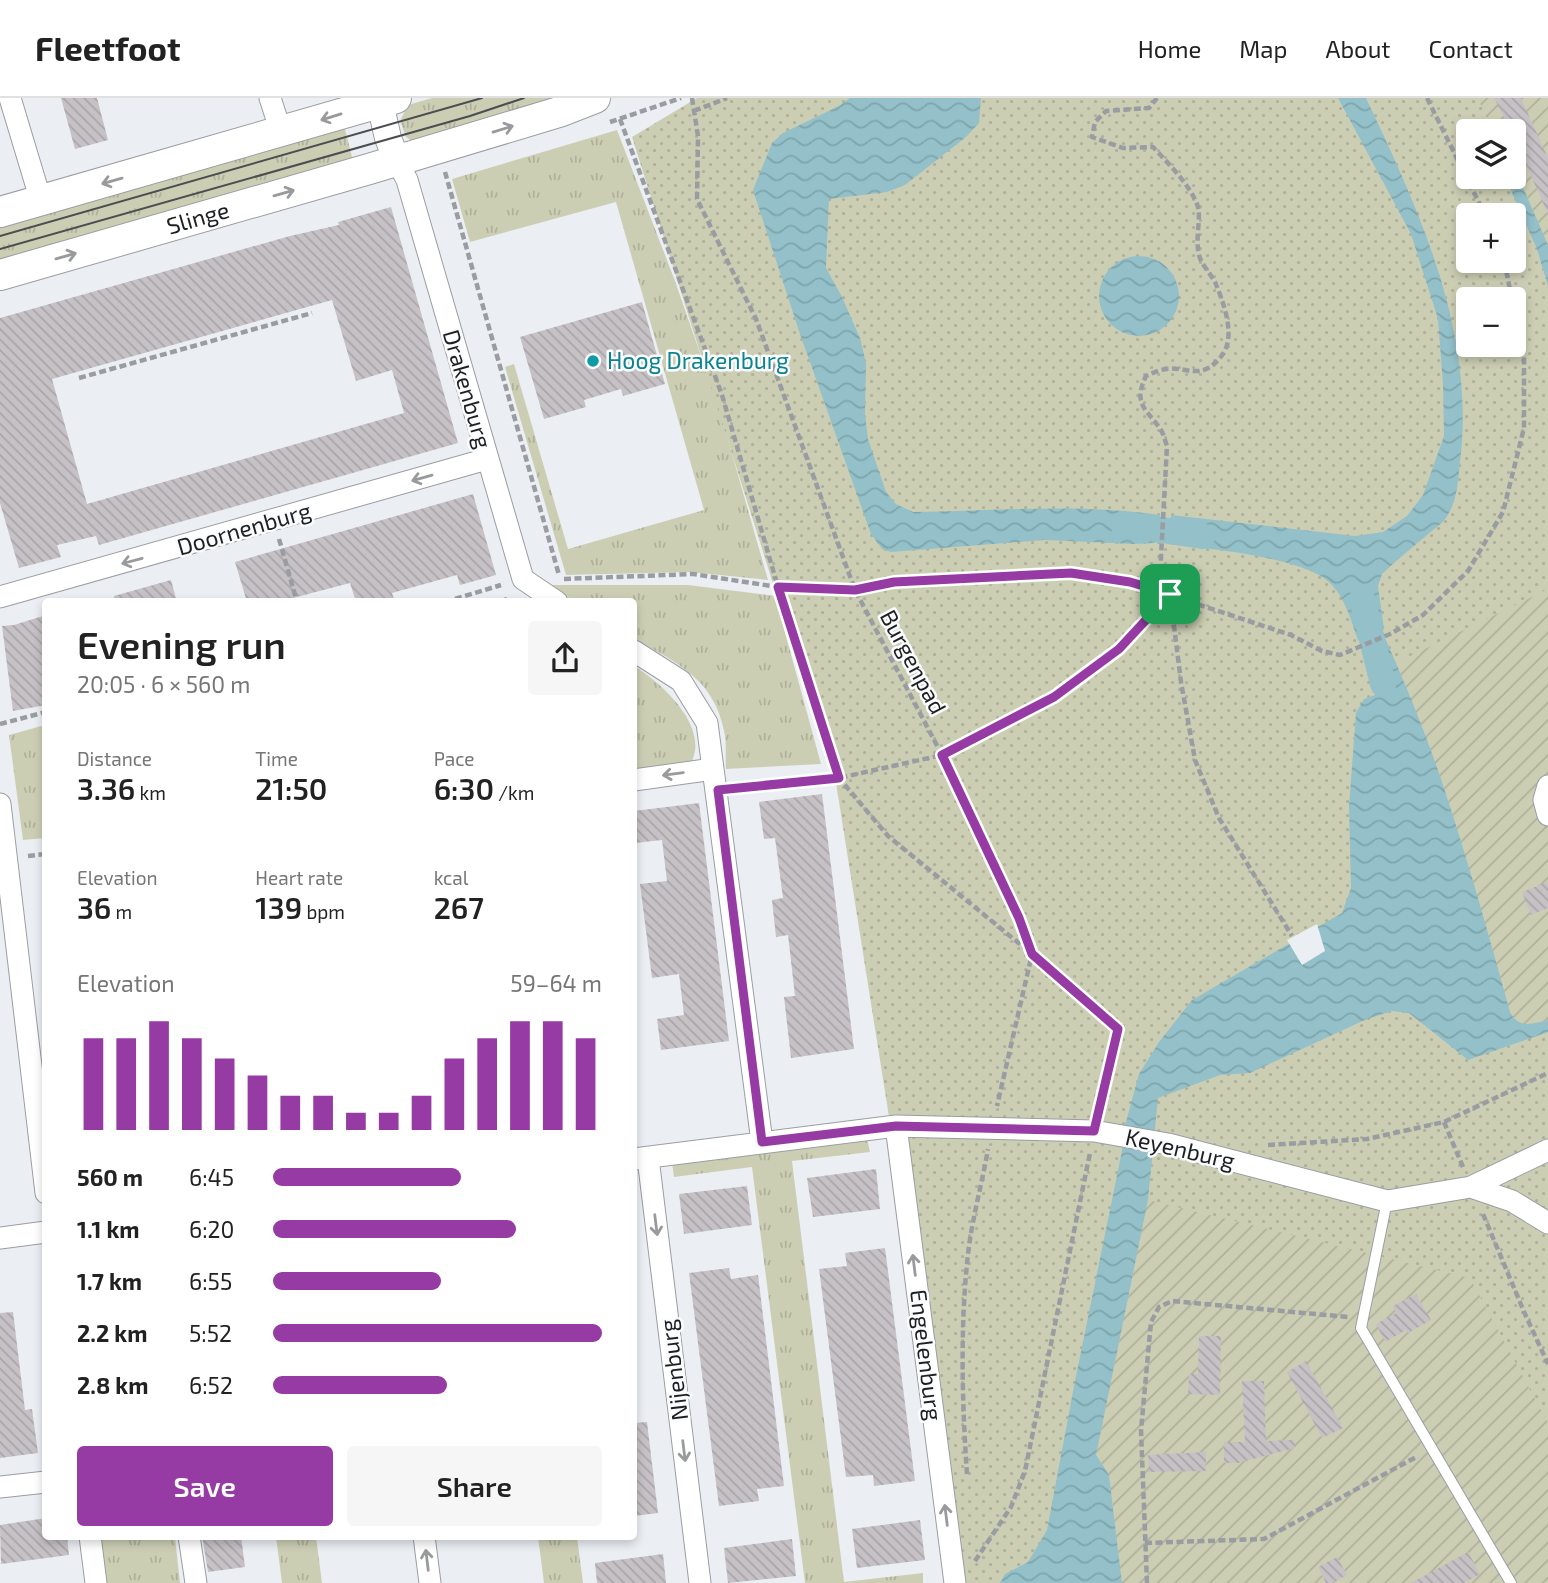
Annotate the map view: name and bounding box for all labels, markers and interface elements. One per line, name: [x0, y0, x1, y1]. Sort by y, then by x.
text: Fleetfoot: [35, 28, 180, 68]
text: Home: [1138, 34, 1201, 63]
text: Map: [1239, 34, 1287, 63]
text: About: [1325, 34, 1391, 63]
text: Contact: [1429, 34, 1513, 63]
one-way arrow: [320, 112, 342, 125]
map controls: [1456, 119, 1526, 357]
button: layers: [1456, 119, 1526, 189]
one-way arrow: [491, 122, 513, 135]
one-way arrow: [102, 175, 124, 188]
one-way arrow: [273, 186, 295, 199]
street label: Slinge: [163, 195, 232, 239]
button: +: [1456, 203, 1526, 273]
one-way arrow: [54, 248, 76, 261]
button: −: [1456, 287, 1526, 357]
street label: Drakenburg: [438, 326, 498, 452]
place label: Hoog Drakenburg: [607, 346, 789, 374]
marker: Hoog Drakenburg: [585, 353, 601, 369]
one-way arrow: [411, 473, 433, 486]
street label: Doornenburg: [174, 496, 314, 561]
one-way arrow: [121, 555, 143, 568]
pin: [1140, 564, 1200, 624]
icon: arrive: [1151, 575, 1189, 613]
street label: Burgenpad: [875, 605, 953, 718]
text: Evening run: [77, 621, 286, 667]
button: share: [528, 621, 602, 695]
text: 20:05 · 6 × 560 m: [77, 670, 250, 698]
text: Distance: [77, 747, 152, 770]
text: Time: [255, 747, 298, 770]
text: Pace: [434, 747, 475, 770]
one-way arrow: [662, 768, 685, 781]
text: 3.36: [77, 770, 135, 806]
text: 21:50: [255, 770, 327, 806]
text: 6:30: [434, 770, 494, 806]
text: km: [135, 781, 166, 804]
text: /km: [494, 781, 534, 804]
text: Elevation: [77, 866, 158, 889]
text: Heart rate: [255, 866, 343, 889]
text: kcal: [434, 866, 468, 889]
text: 36: [77, 889, 111, 925]
text: 139: [255, 889, 302, 925]
text: 267: [434, 889, 484, 925]
text: m: [111, 900, 132, 923]
text: bpm: [302, 900, 345, 923]
text: Elevation: [77, 969, 175, 997]
text: 59–64 m: [510, 969, 602, 997]
street label: Keyenburg: [1123, 1122, 1238, 1174]
text: 560 m: [77, 1163, 143, 1191]
text: 6:45: [189, 1163, 234, 1191]
one-way arrow: [649, 1213, 662, 1236]
text: 1.1 km: [77, 1215, 140, 1243]
text: 6:20: [189, 1215, 234, 1243]
one-way arrow: [908, 1255, 921, 1277]
text: 1.7 km: [77, 1267, 142, 1295]
text: 6:55: [189, 1267, 232, 1295]
street label: Engelenburg: [905, 1288, 949, 1422]
street label: Nijenburg: [653, 1318, 693, 1422]
text: 2.2 km: [77, 1319, 147, 1347]
text: 5:52: [189, 1319, 232, 1347]
text: 2.8 km: [77, 1371, 148, 1399]
text: 6:52: [189, 1371, 233, 1399]
one-way arrow: [677, 1439, 690, 1462]
button: Save: [77, 1446, 333, 1526]
button: Share: [347, 1446, 602, 1526]
one-way arrow: [940, 1505, 953, 1527]
one-way arrow: [421, 1549, 434, 1572]

